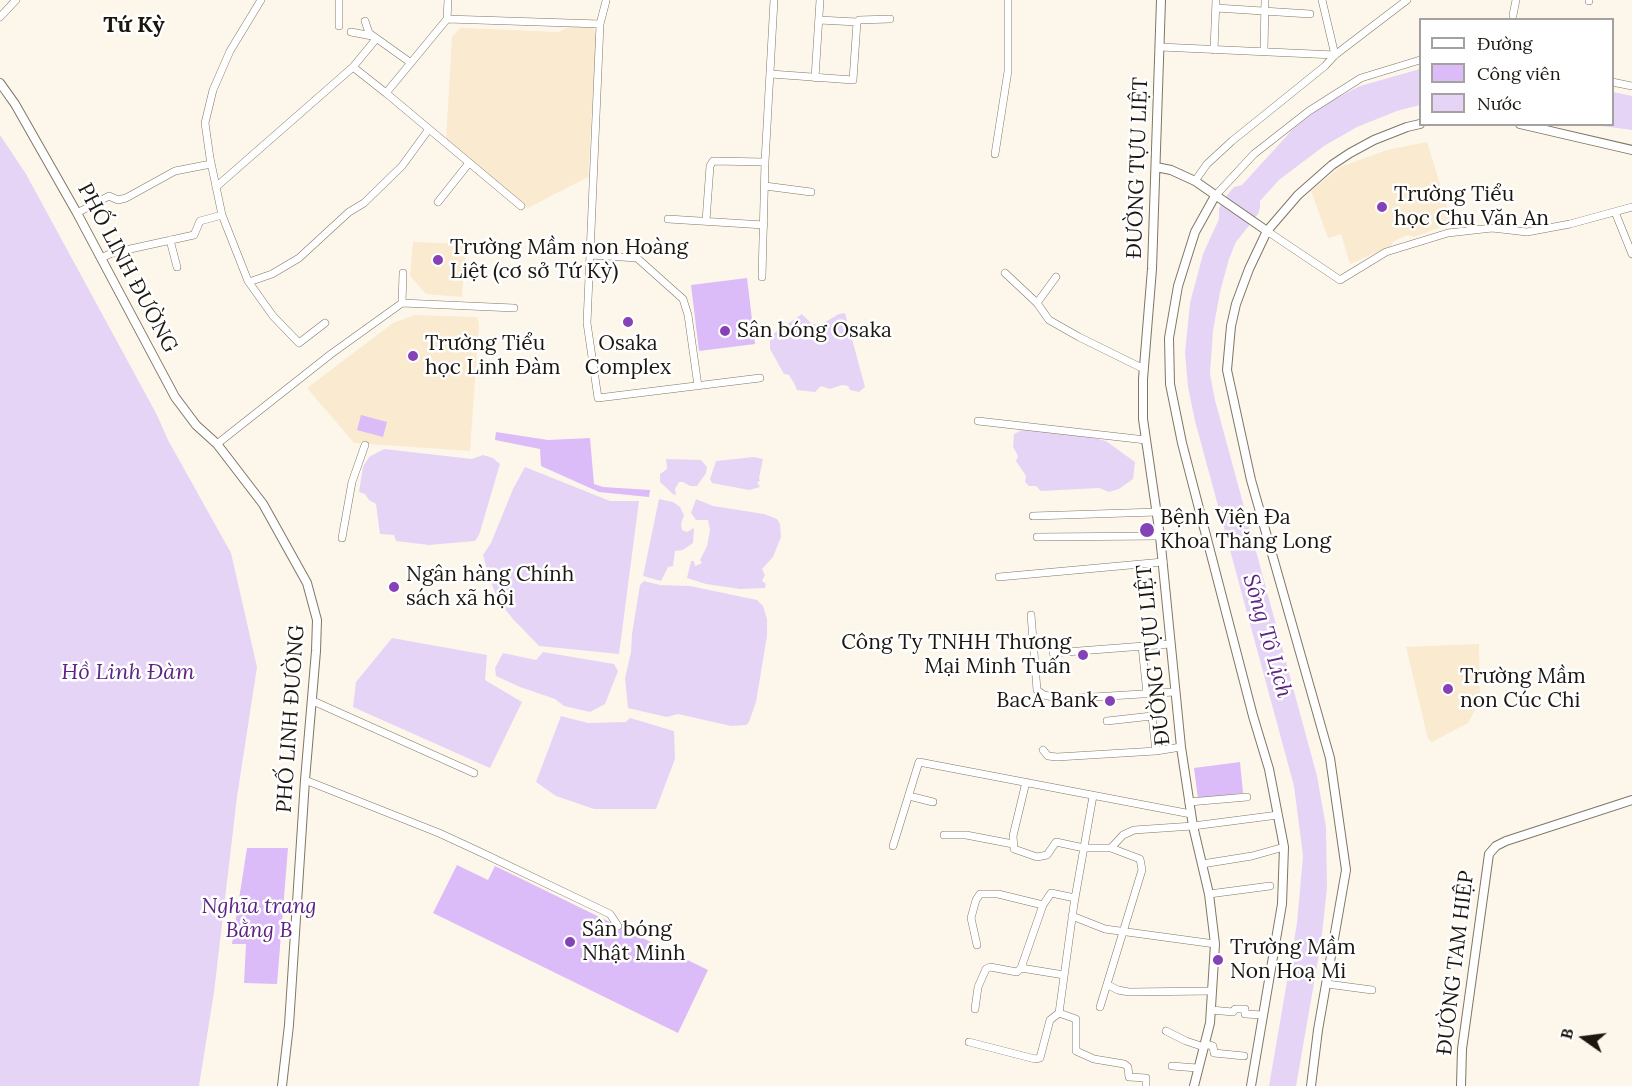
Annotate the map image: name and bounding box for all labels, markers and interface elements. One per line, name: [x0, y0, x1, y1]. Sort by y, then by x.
district label: Tứ Kỳ: [103, 13, 165, 39]
legend: [1419, 18, 1614, 126]
text: Đường: [1477, 32, 1533, 55]
text: Công viên: [1477, 62, 1561, 85]
street label: ĐƯỜNG TỰU LIỆT: [1122, 77, 1154, 259]
text: Nước: [1477, 92, 1522, 115]
street label: PHỐ LINH ĐƯỜNG: [72, 179, 182, 357]
place label: Trường Tiểu học Chu Văn An: [1394, 182, 1549, 232]
marker: Trường Tiểu học Chu Văn An: [1375, 200, 1389, 214]
place label: Trường Mầm non Hoàng Liệt (cơ sở Tứ Kỳ): [450, 235, 688, 285]
marker: Trường Mầm non Hoàng Liệt (cơ sở Tứ Kỳ): [431, 253, 445, 267]
marker: Osaka Complex: [621, 315, 635, 329]
place label: Sân bóng Osaka: [737, 318, 892, 344]
marker: Sân bóng Osaka: [718, 324, 732, 338]
place label: Trường Tiểu học Linh Đàm: [425, 331, 561, 381]
place label: Osaka Complex: [585, 331, 671, 381]
marker: Trường Tiểu học Linh Đàm: [406, 349, 420, 363]
place label: Bệnh Viện Đa Khoa Thăng Long: [1160, 505, 1331, 555]
marker: Bệnh Viện Đa Khoa Thăng Long: [1138, 521, 1156, 539]
place label: Ngân hàng Chính sách xã hội: [406, 562, 574, 612]
street label: ĐƯỜNG TỰU LIỆT: [1132, 563, 1176, 747]
water label: Sông Tô Lịch: [1237, 571, 1297, 701]
marker: Ngân hàng Chính sách xã hội: [387, 580, 401, 594]
street label: PHỐ LINH ĐƯỜNG: [272, 624, 310, 814]
place label: Công Ty TNHH Thương Mại Minh Tuấn: [841, 630, 1071, 680]
marker: Công Ty TNHH Thương Mại Minh Tuấn: [1076, 648, 1090, 662]
water label: Hồ Linh Đàm: [61, 660, 195, 686]
place label: Trường Mầm non Cúc Chi: [1460, 664, 1586, 714]
marker: Trường Mầm non Cúc Chi: [1441, 682, 1455, 696]
place label: BacA Bank: [996, 688, 1098, 714]
marker: BacA Bank: [1103, 694, 1117, 708]
street label: ĐƯỜNG TAM HIỆP: [1432, 869, 1480, 1057]
park label: Nghĩa trang Bằng B: [202, 894, 316, 944]
place label: Sân bóng Nhật Minh: [582, 917, 686, 967]
marker: Sân bóng Nhật Minh: [563, 935, 577, 949]
place label: Trường Mầm Non Hoạ Mi: [1230, 935, 1356, 985]
marker: Trường Mầm Non Hoạ Mi: [1211, 953, 1225, 967]
north arrow: [1554, 1008, 1614, 1068]
text: B: [1556, 1026, 1578, 1041]

